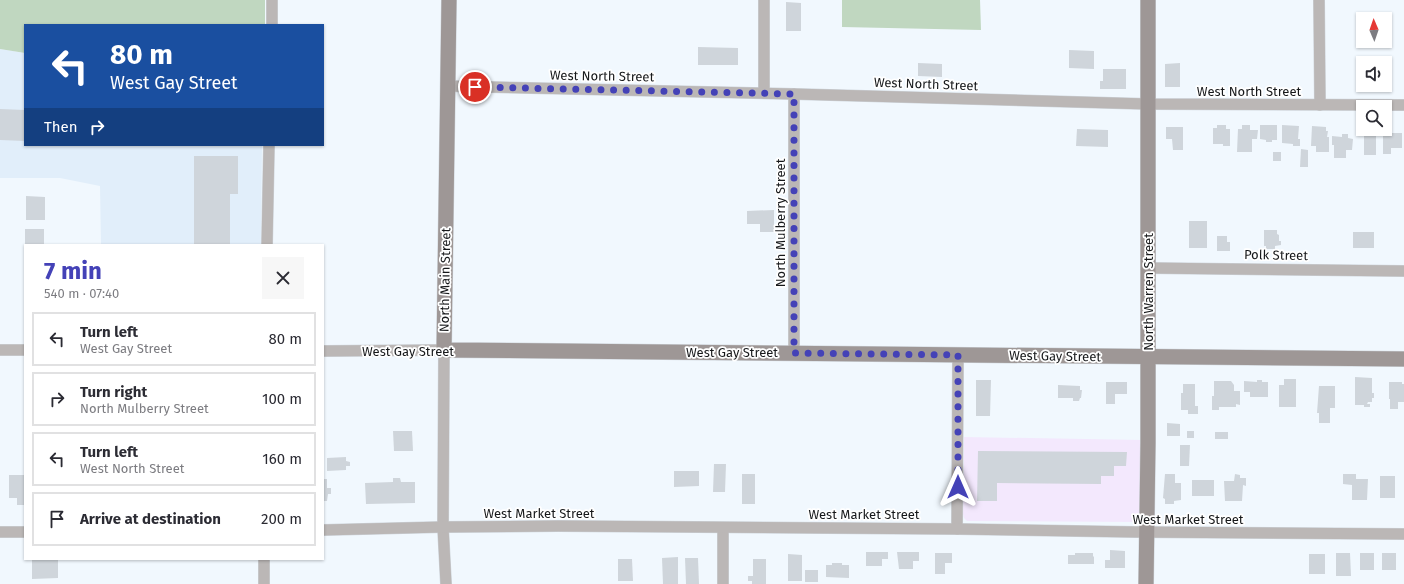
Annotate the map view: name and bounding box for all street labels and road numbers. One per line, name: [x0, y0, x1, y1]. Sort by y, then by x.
street label: West North Street: [550, 68, 655, 84]
street label: West North Street: [874, 75, 979, 93]
street label: West North Street: [1197, 84, 1302, 99]
street label: North Mulberry Street: [773, 158, 788, 287]
street label: North Main Street: [437, 227, 453, 332]
street label: North Warren Street: [1141, 233, 1156, 351]
street label: Polk Street: [1244, 247, 1308, 263]
street label: West Gay Street: [362, 344, 454, 359]
street label: West Gay Street: [686, 345, 778, 360]
street label: West Gay Street: [1009, 348, 1101, 364]
street label: West Market Street: [483, 506, 595, 521]
street label: West Market Street: [808, 507, 920, 522]
street label: West Market Street: [1132, 512, 1244, 527]

